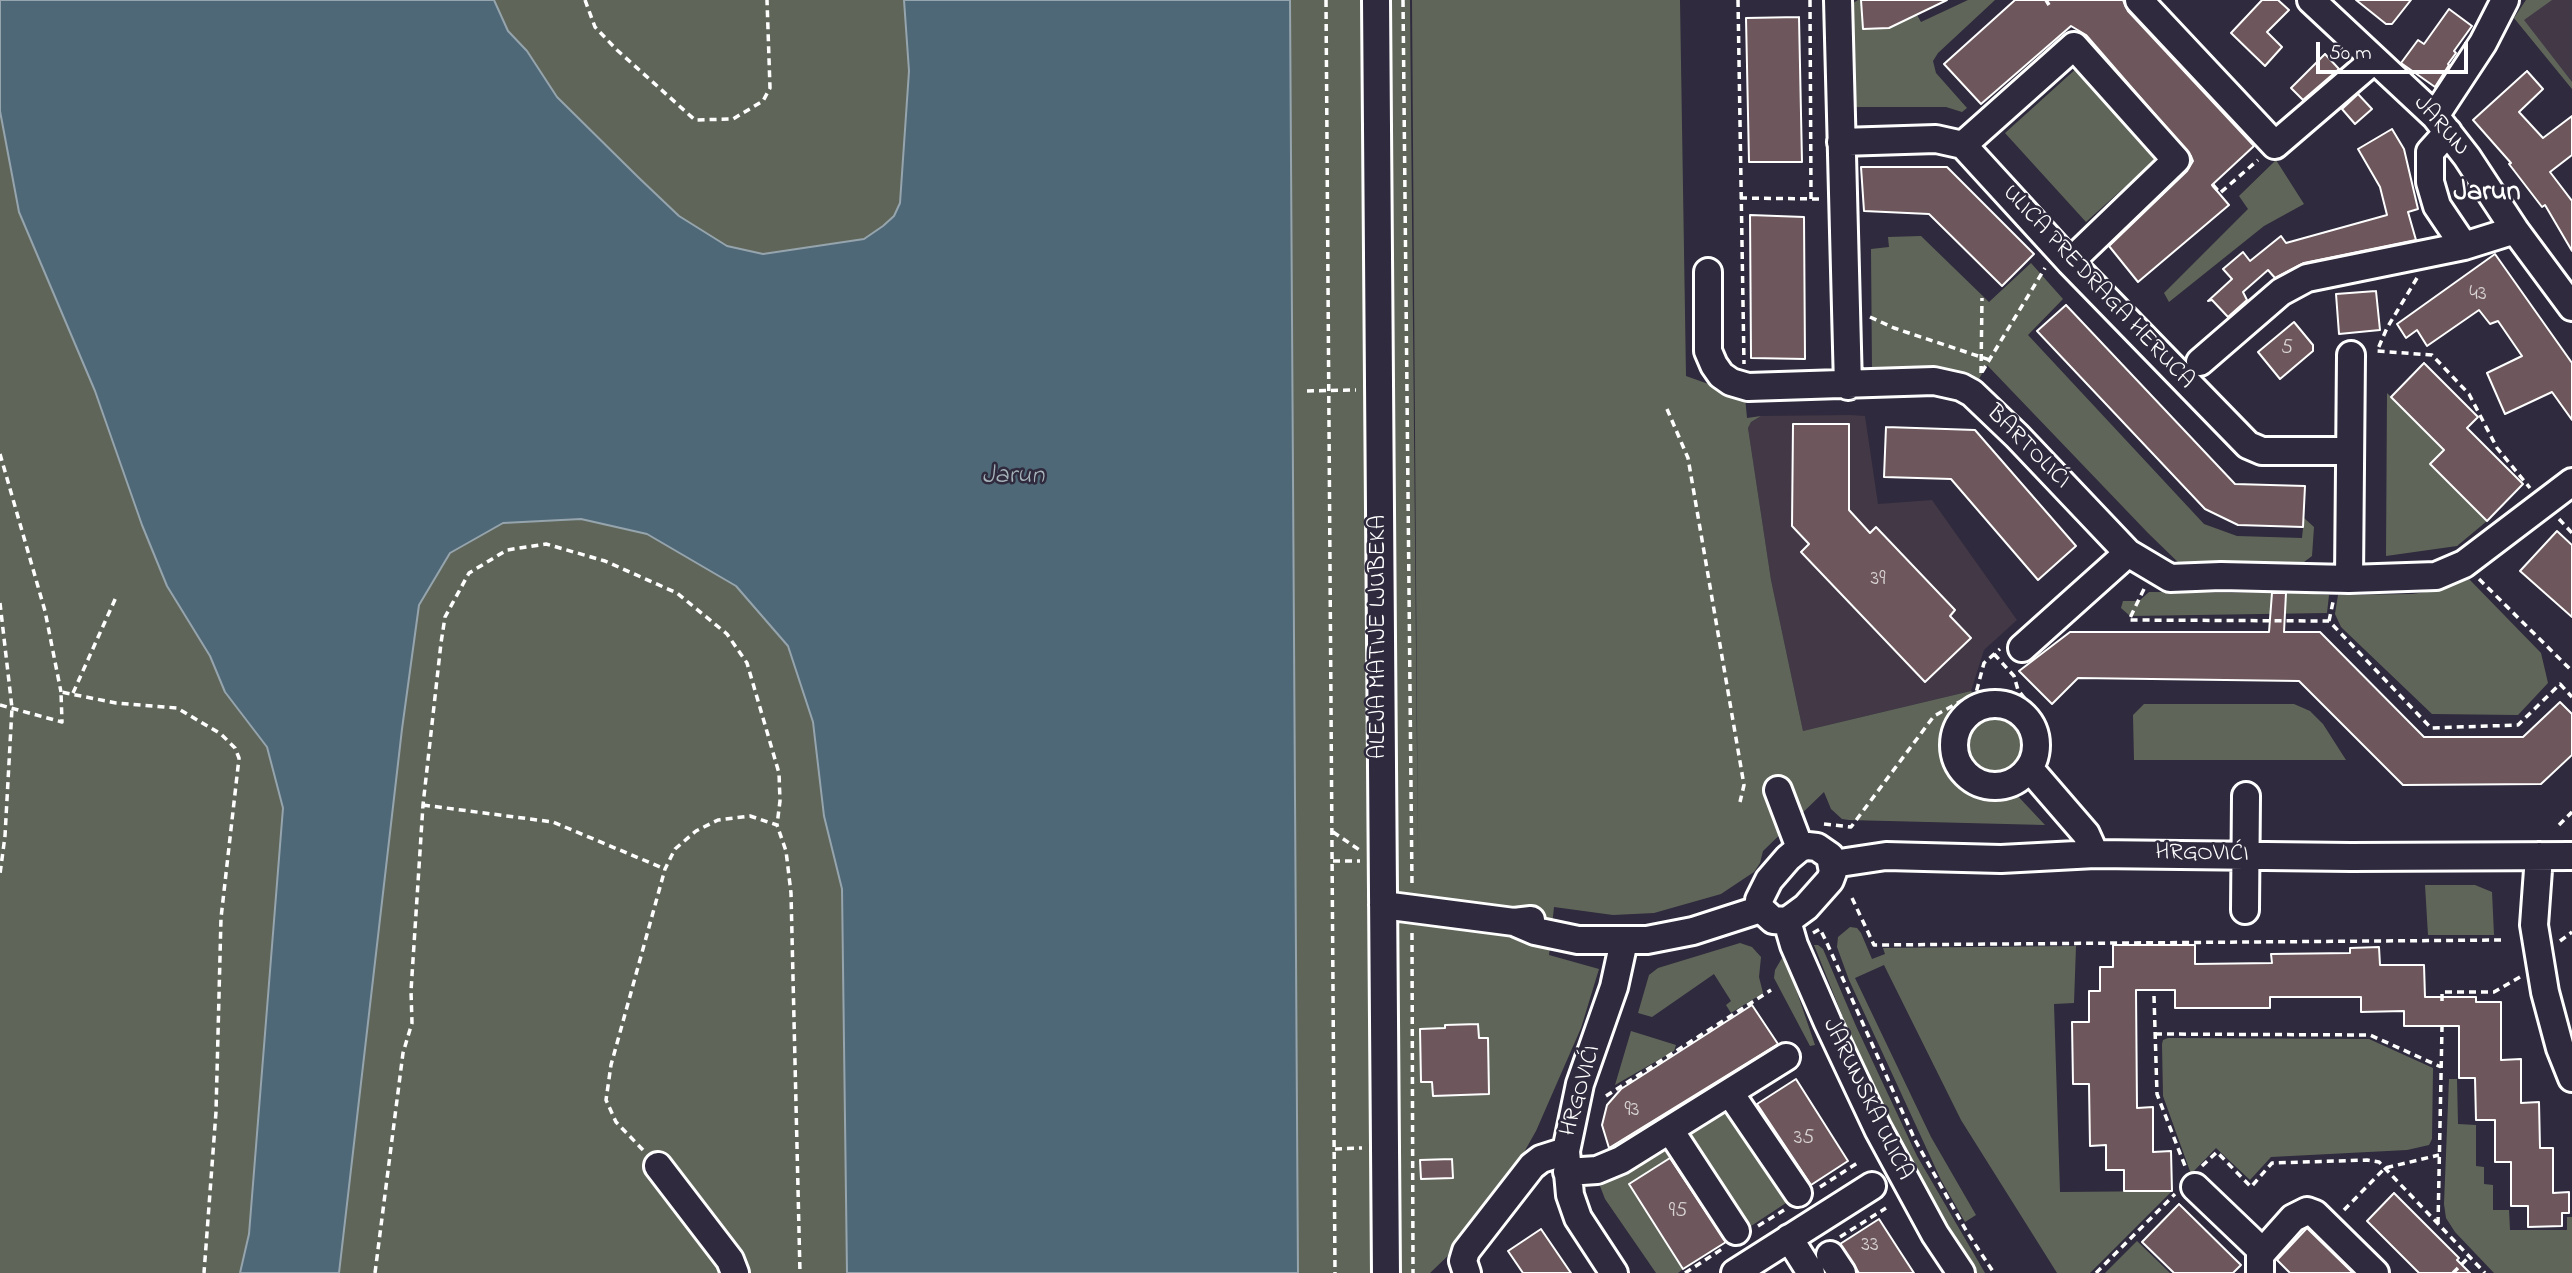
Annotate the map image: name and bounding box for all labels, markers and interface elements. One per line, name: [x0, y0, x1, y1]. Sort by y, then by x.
scale bar: [2320, 28, 2472, 72]
text: 50 m: [2329, 39, 2372, 69]
street label: JARUN: [2406, 91, 2474, 163]
district label: Jarun: [2453, 177, 2521, 211]
street label: ULICA PREDRAGA HERUCA: [1995, 180, 2199, 396]
house number: 43: [2469, 283, 2487, 309]
house number: 5: [2281, 337, 2293, 363]
street label: BARTOLIĆI: [1979, 400, 2075, 496]
water label: Jarun: [982, 462, 1044, 494]
street label: ALEJA MATIJE LJUBEKA: [1366, 515, 1394, 759]
house number: 39: [1871, 568, 1885, 594]
street label: HRGOVIĆI: [2155, 840, 2249, 870]
street label: JARUNSKA ULICA: [1814, 1014, 1918, 1186]
street label: HRGOVIĆI: [1555, 1042, 1609, 1140]
house number: 93: [1625, 1099, 1639, 1125]
house number: 35: [1794, 1127, 1814, 1153]
house number: 95: [1669, 1200, 1687, 1226]
house number: 33: [1861, 1234, 1879, 1260]

